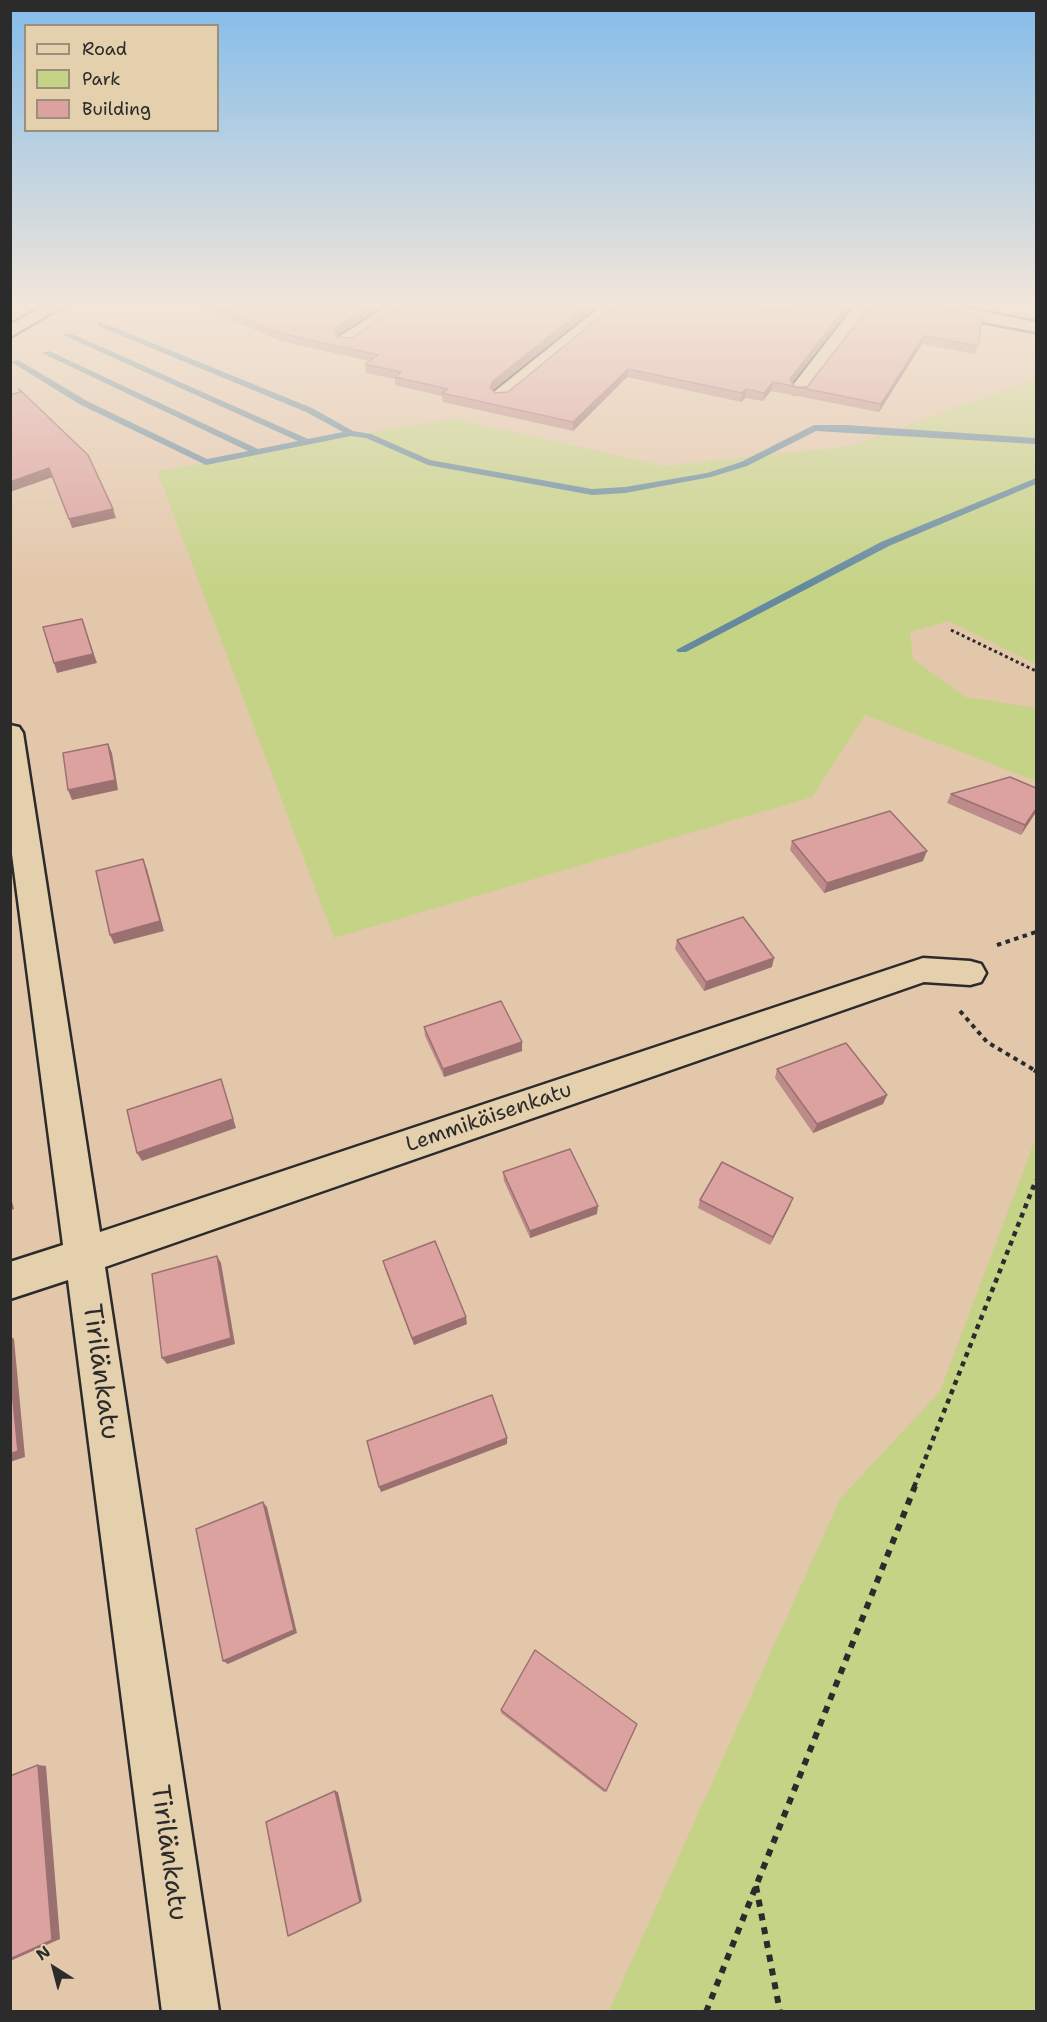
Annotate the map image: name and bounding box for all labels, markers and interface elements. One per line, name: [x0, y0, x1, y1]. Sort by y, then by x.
legend: [24, 24, 219, 132]
text: Road: [82, 37, 127, 61]
text: Park: [82, 67, 121, 91]
text: Building: [82, 97, 151, 121]
street label: Lemmikäisenkatu: [403, 1078, 575, 1158]
street label: Tirilänkatu: [75, 1302, 125, 1442]
street label: Tirilänkatu: [143, 1783, 193, 1923]
north arrow: [24, 1938, 84, 1998]
text: N: [32, 1941, 54, 1965]

